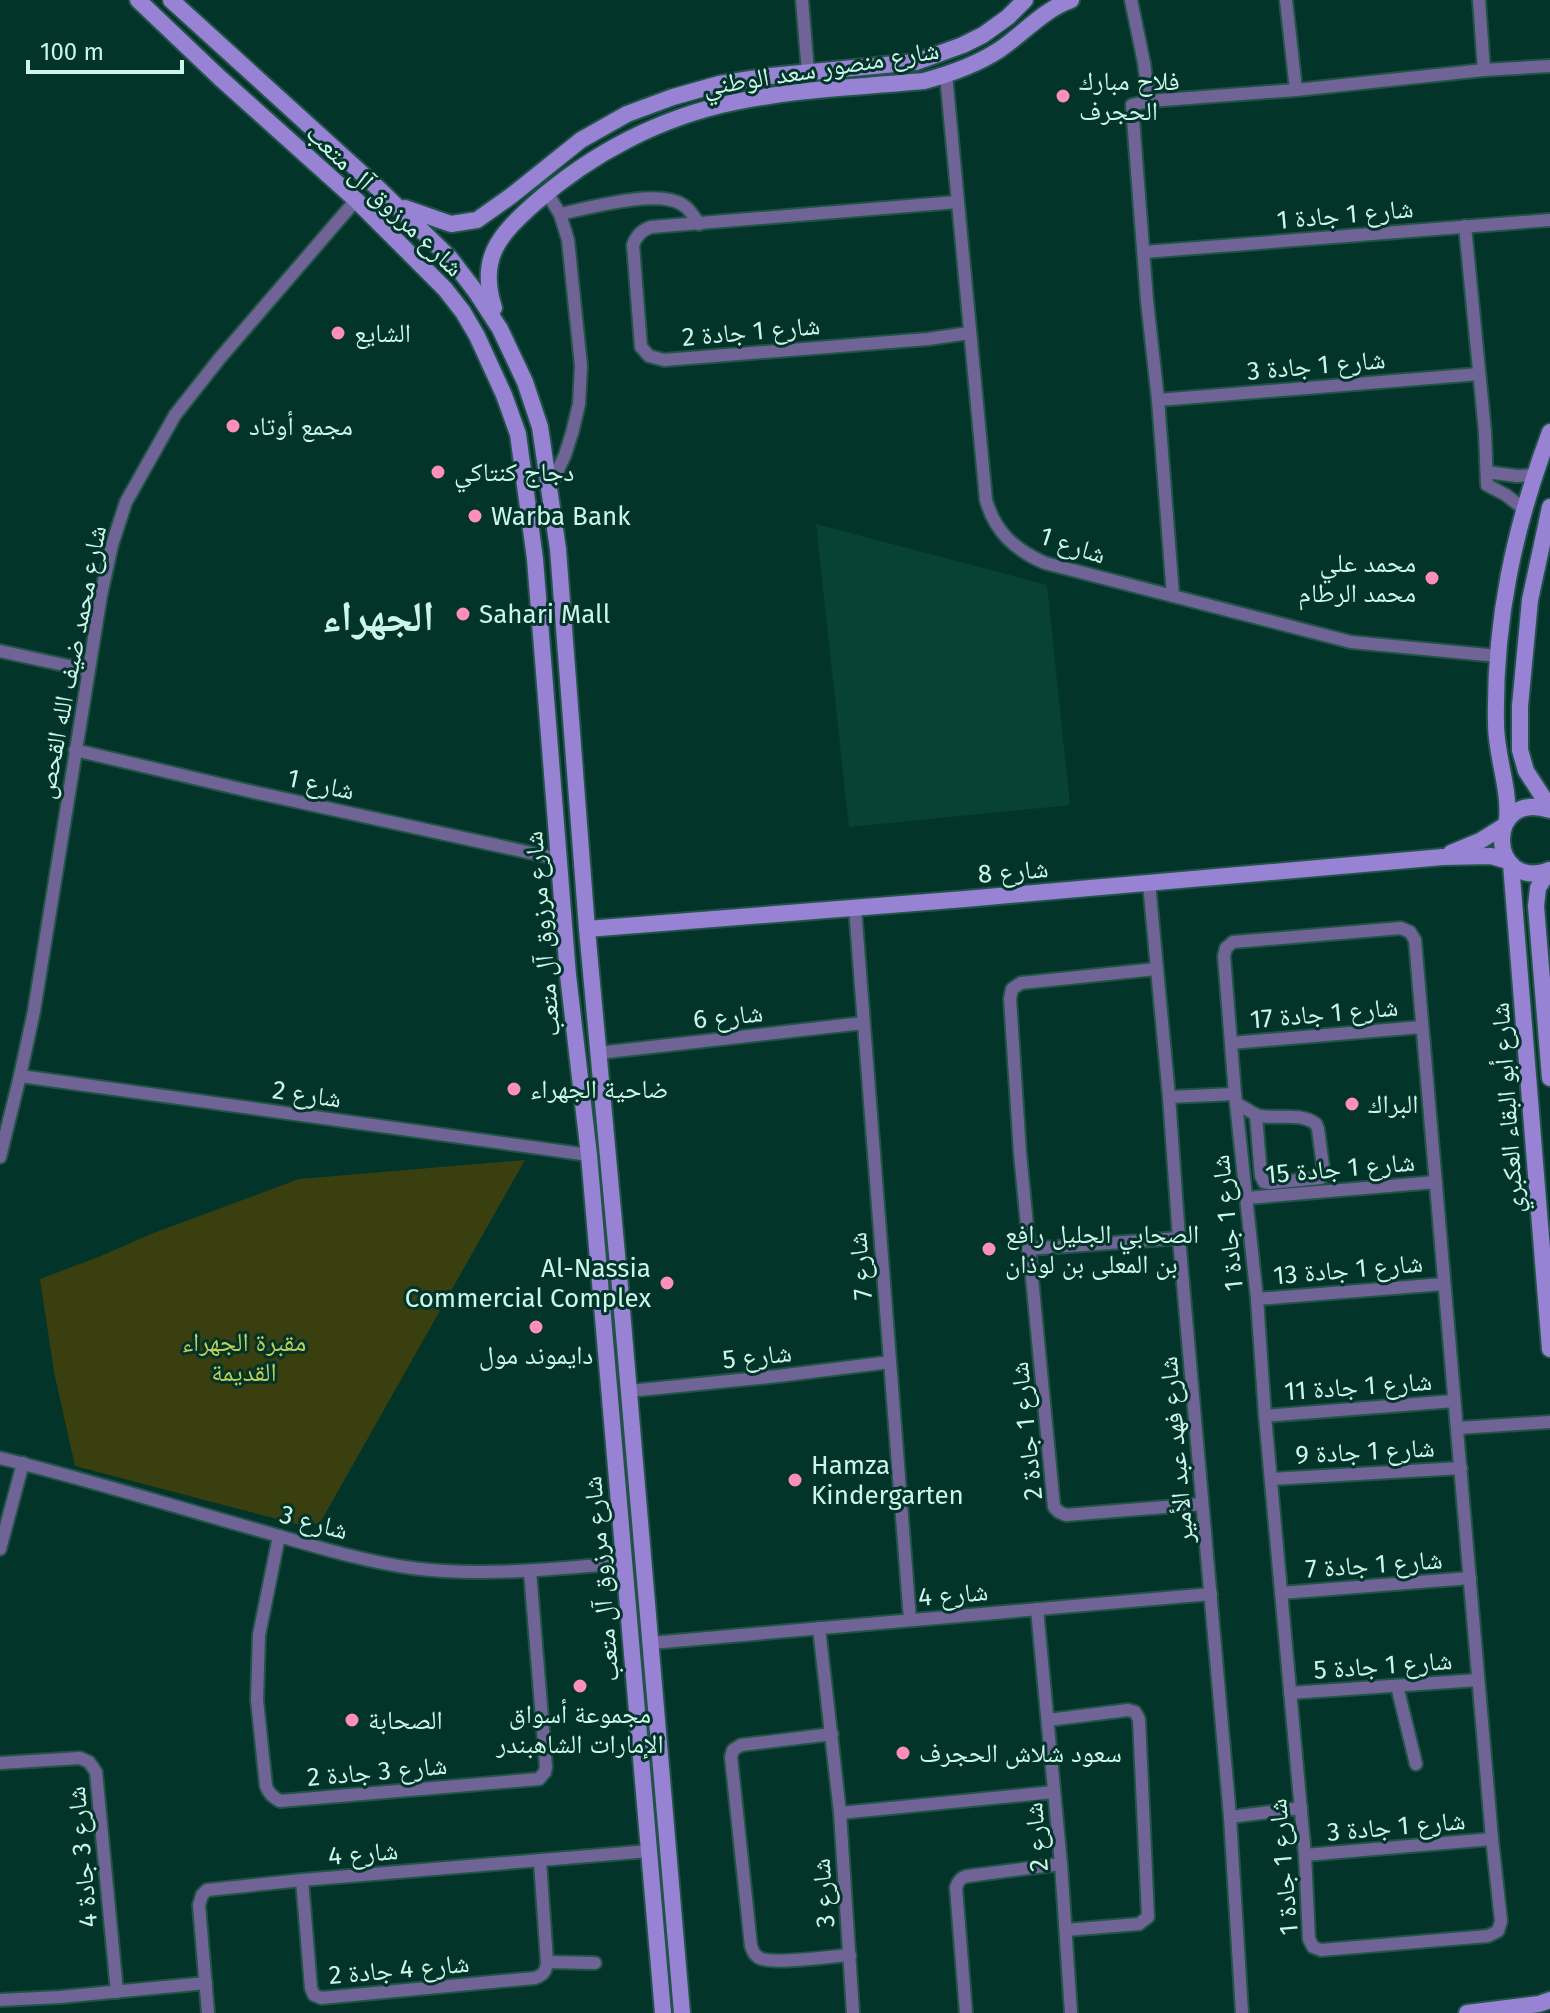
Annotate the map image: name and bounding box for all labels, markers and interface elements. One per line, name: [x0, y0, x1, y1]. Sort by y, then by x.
scale bar: [28, 24, 182, 74]
street label: شارع منصور سعد الوطني: [701, 35, 942, 107]
text: 100 m: [40, 38, 104, 66]
place label: فلاح مبارك الحجرف: [1079, 66, 1180, 127]
marker: فلاح مبارك الحجرف: [1054, 87, 1072, 105]
street label: شارع مرزوق آل متعب: [300, 118, 470, 283]
street label: شارع 1 جادة 1: [1275, 193, 1415, 236]
street label: شارع 1 جادة 2: [681, 310, 822, 353]
place label: الشايع: [354, 318, 411, 350]
marker: الشايع: [329, 324, 347, 342]
street label: شارع 1 جادة 3: [1246, 344, 1387, 387]
place label: مجمع أوتاد: [249, 410, 353, 443]
marker: مجمع أوتاد: [224, 417, 242, 435]
place label: دجاج كنتاكي: [454, 457, 574, 493]
marker: دجاج كنتاكي: [429, 463, 447, 481]
place label: Warba Bank: [491, 501, 631, 532]
marker: Warba Bank: [466, 507, 484, 525]
street label: شارع 1: [1036, 520, 1110, 571]
street label: شارع محمد ضيف الله القحص: [30, 523, 113, 801]
place label: محمد علي محمد الرطام: [1298, 548, 1416, 611]
marker: محمد علي محمد الرطام: [1423, 569, 1441, 587]
district label: الجهراء: [322, 592, 434, 642]
place label: Sahari Mall: [479, 599, 611, 630]
marker: Sahari Mall: [454, 605, 472, 623]
street label: شارع 1: [285, 762, 357, 807]
street label: شارع مرزوق آل متعب: [518, 830, 567, 1038]
street label: شارع 8: [976, 853, 1050, 890]
street label: شارع 1 جادة 17: [1249, 992, 1399, 1035]
street label: شارع 6: [692, 997, 765, 1036]
street label: شارع أبو البقاء العكبري: [1484, 1001, 1535, 1215]
street label: شارع 2: [271, 1074, 343, 1115]
place label: ضاحية الجهراء: [530, 1074, 669, 1105]
marker: ضاحية الجهراء: [505, 1080, 523, 1098]
place label: البراك: [1368, 1089, 1419, 1120]
marker: البراك: [1343, 1095, 1361, 1113]
street label: شارع 1 جادة 15: [1264, 1147, 1416, 1190]
street label: شارع 1 جادة 1: [1205, 1153, 1250, 1293]
place label: الصحابي الجليل رافع بن المعلى بن لوذان: [1005, 1219, 1199, 1280]
street label: شارع 7: [842, 1231, 879, 1301]
marker: الصحابي الجليل رافع بن المعلى بن لوذان: [980, 1240, 998, 1258]
street label: شارع 1 جادة 13: [1272, 1248, 1424, 1291]
place label: Al-Nassia Commercial Complex: [405, 1253, 651, 1314]
marker: Al-Nassia Commercial Complex: [658, 1274, 676, 1292]
marker: دايموند مول: [527, 1318, 545, 1336]
park label: مقبرة الجهراء القديمة: [182, 1327, 306, 1388]
street label: شارع 5: [721, 1337, 793, 1376]
place label: دايموند مول: [479, 1340, 593, 1371]
street label: شارع فهد عبد الأمير: [1153, 1355, 1200, 1546]
street label: شارع 1 جادة 2: [1004, 1360, 1049, 1502]
street label: شارع 1 جادة 11: [1283, 1366, 1433, 1407]
street label: شارع 1 جادة 9: [1295, 1432, 1436, 1471]
place label: Hamza Kindergarten: [811, 1450, 964, 1511]
marker: Hamza Kindergarten: [786, 1471, 804, 1489]
street label: شارع مرزوق آل متعب: [577, 1475, 626, 1683]
street label: شارع 3: [276, 1499, 351, 1546]
street label: شارع 1 جادة 7: [1304, 1544, 1444, 1585]
street label: شارع 4: [917, 1576, 989, 1613]
street label: شارع 1 جادة 5: [1313, 1645, 1453, 1686]
marker: مجموعة أسواق الإمارات الشاهبندر: [571, 1677, 589, 1695]
place label: مجموعة أسواق الإمارات الشاهبندر: [495, 1698, 664, 1760]
place label: الصحابة: [368, 1705, 443, 1736]
marker: الصحابة: [343, 1711, 361, 1729]
place label: سعود شلاش الحجرف: [919, 1738, 1122, 1769]
marker: سعود شلاش الحجرف: [894, 1744, 912, 1762]
street label: شارع 3 جادة 2: [306, 1750, 448, 1793]
street label: شارع 3 جادة 4: [61, 1785, 104, 1929]
street label: شارع 1 جادة 1: [1262, 1797, 1305, 1937]
street label: شارع 2: [1018, 1801, 1055, 1873]
street label: شارع 1 جادة 3: [1326, 1805, 1467, 1848]
street label: شارع 4: [327, 1835, 399, 1872]
street label: شارع 3: [806, 1857, 841, 1929]
street label: شارع 4 جادة 2: [327, 1948, 471, 1991]

